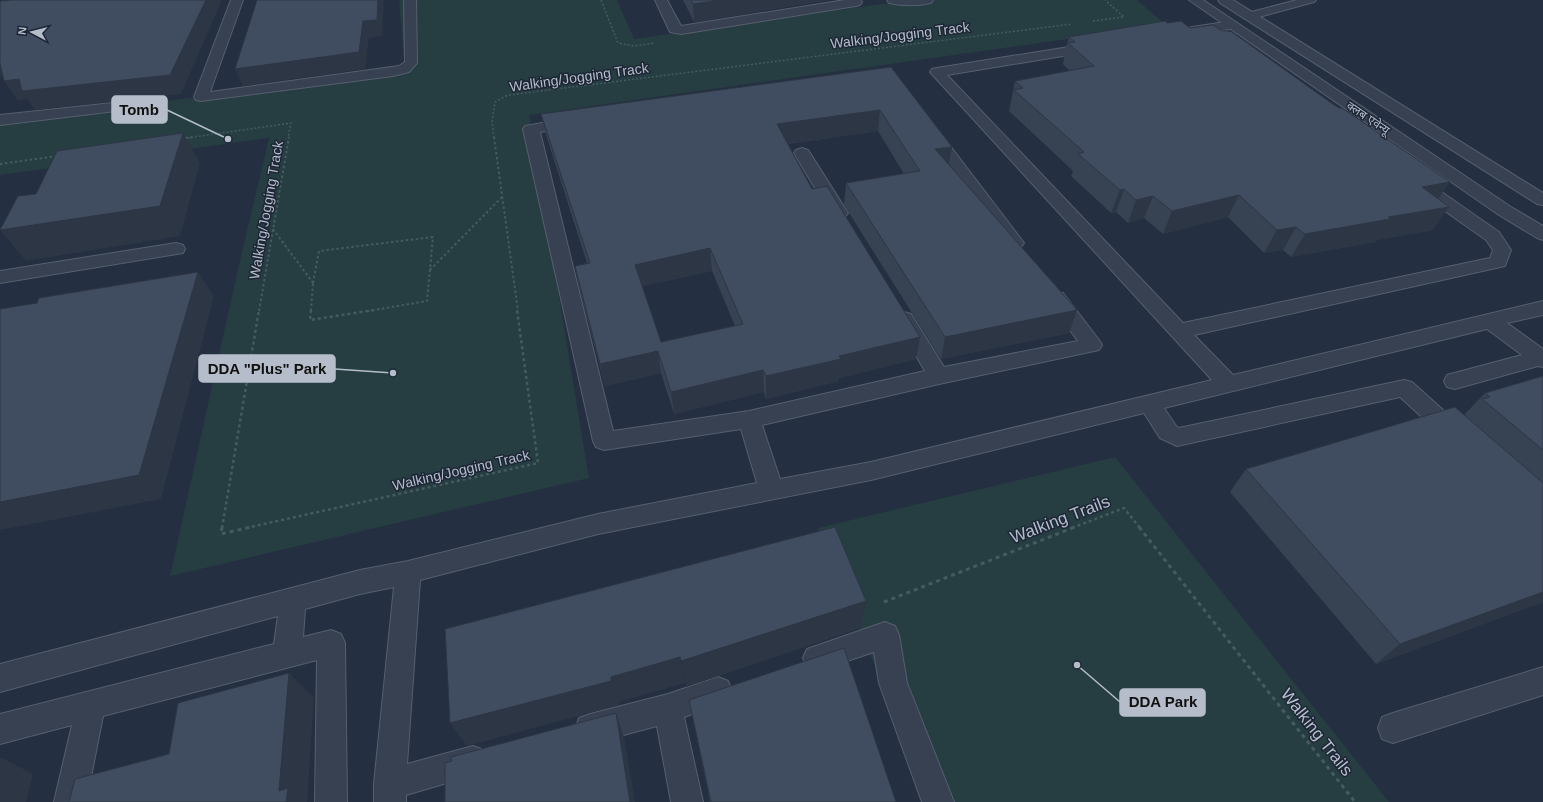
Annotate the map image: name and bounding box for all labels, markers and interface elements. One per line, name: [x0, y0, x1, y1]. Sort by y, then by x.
north arrow: [12, 12, 52, 52]
street label: Walking/Jogging Track: [829, 18, 972, 51]
text: N: [16, 26, 29, 35]
street label: Walking/Jogging Track: [508, 59, 651, 95]
callout: Tomb: [112, 96, 167, 123]
street label: क्लब एवेन्यू: [1343, 98, 1394, 139]
text: Tomb: [119, 101, 159, 118]
street label: Walking/Jogging Track: [246, 139, 286, 280]
callout: DDA "Plus" Park: [199, 355, 335, 382]
text: DDA "Plus" Park: [208, 360, 327, 377]
street label: Walking/Jogging Track: [391, 446, 532, 494]
street label: Walking Trails: [1008, 492, 1113, 547]
street label: Walking Trails: [1277, 685, 1356, 780]
callout: DDA Park: [1120, 689, 1205, 716]
text: DDA Park: [1129, 693, 1198, 710]

